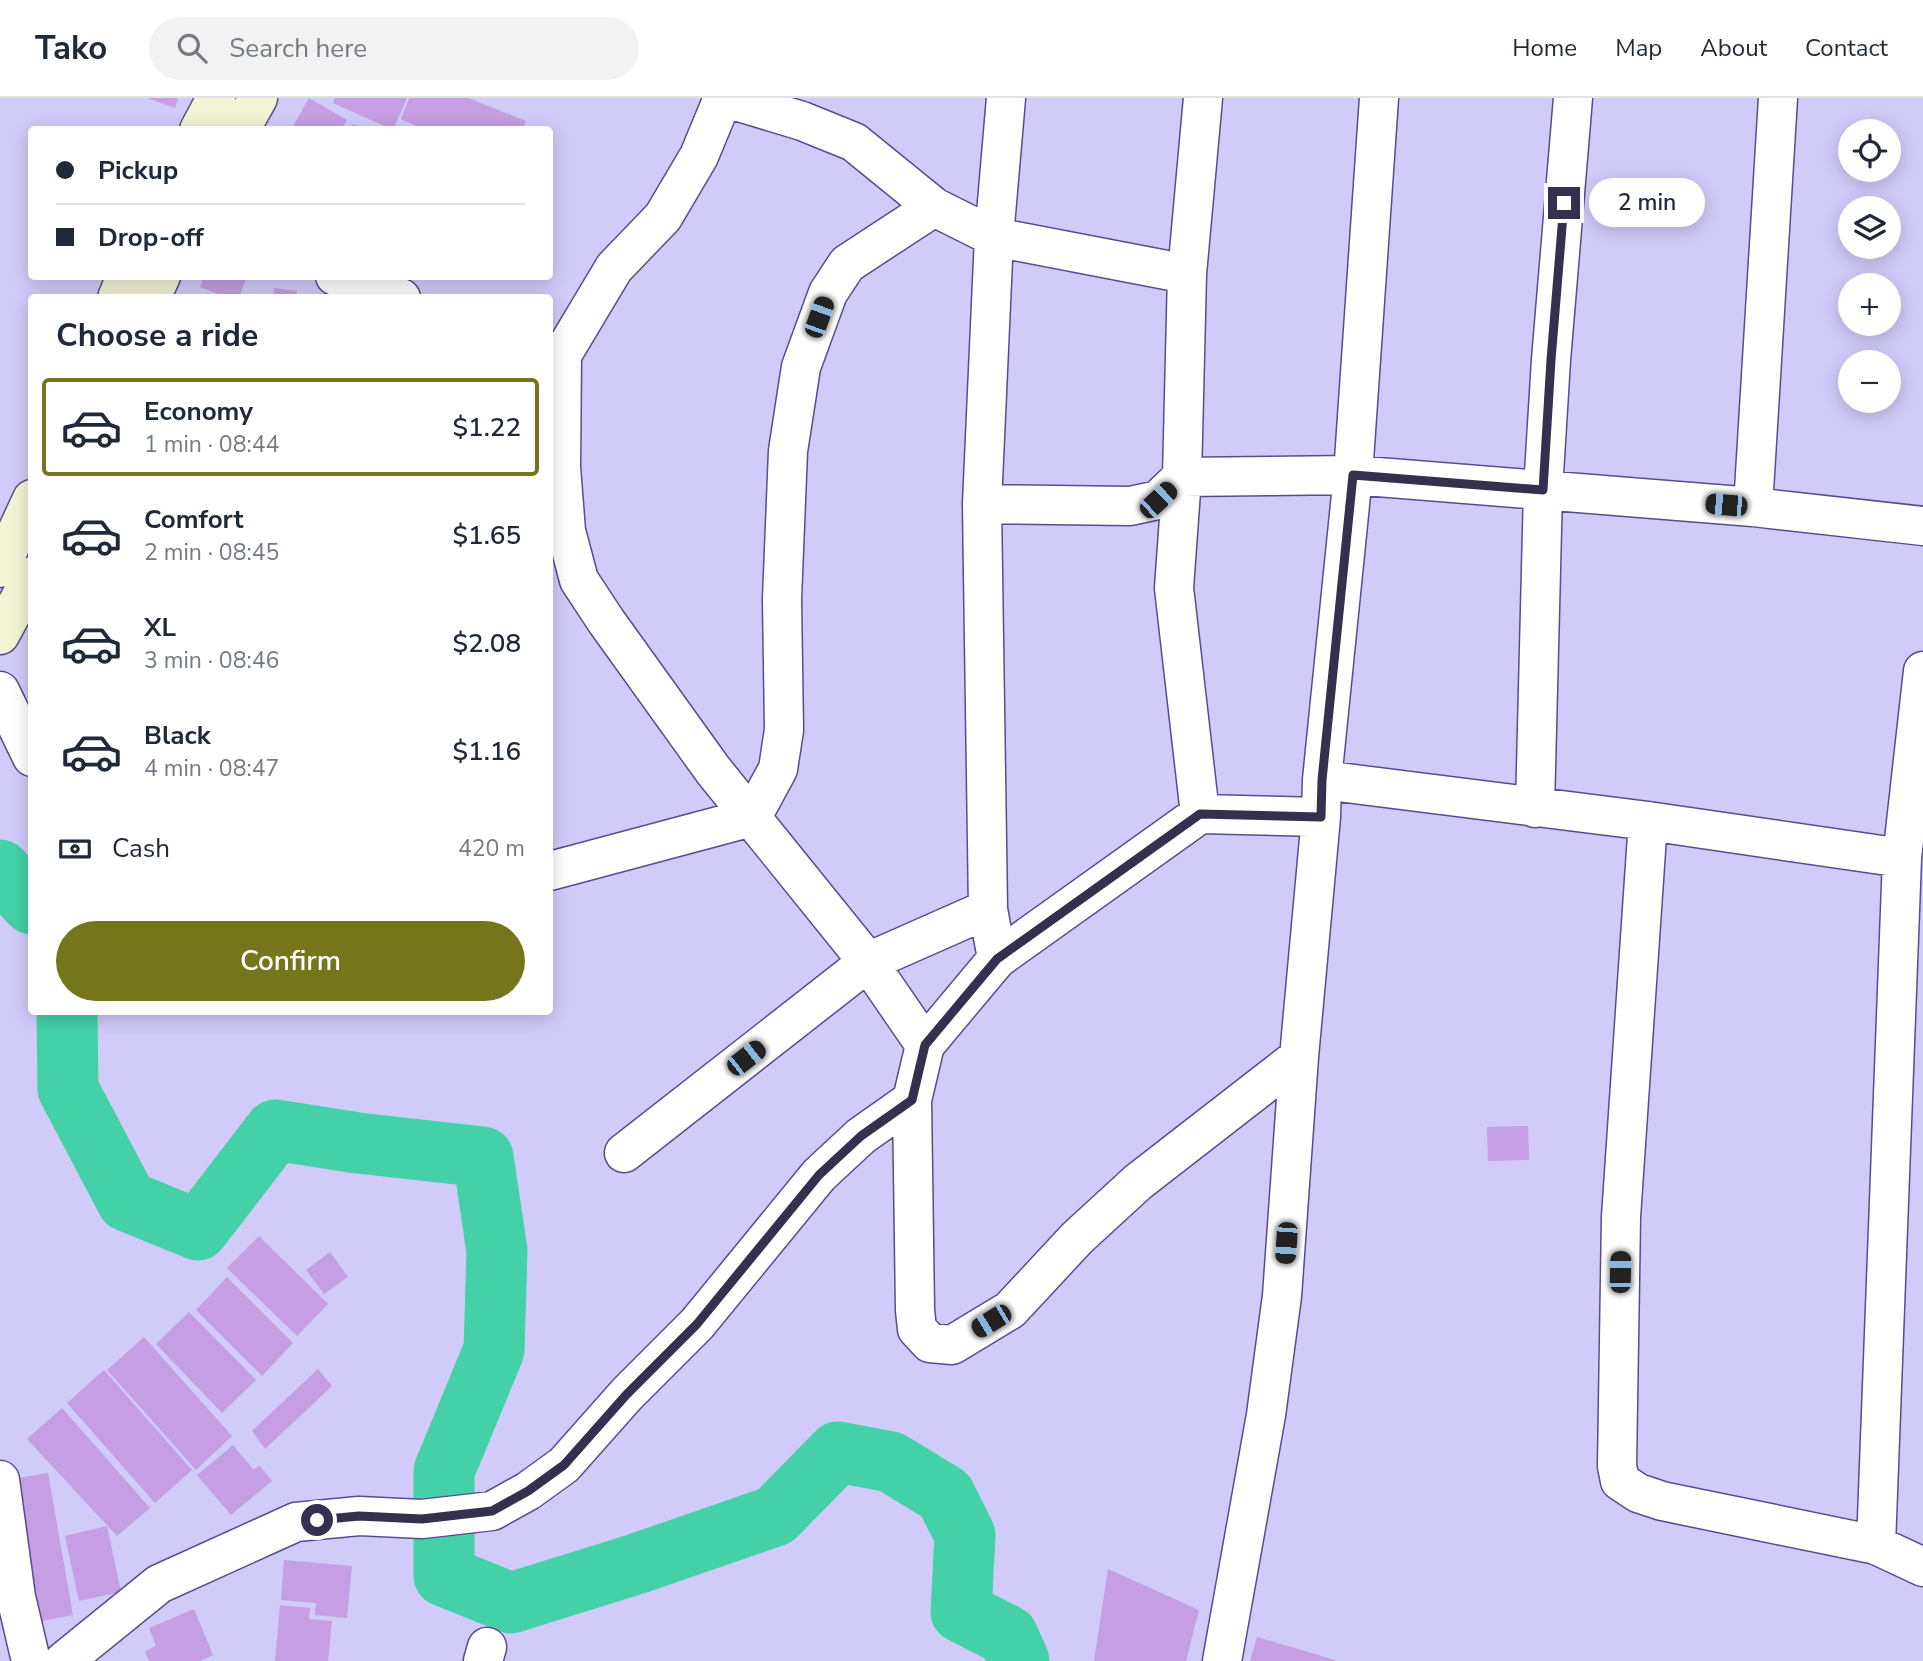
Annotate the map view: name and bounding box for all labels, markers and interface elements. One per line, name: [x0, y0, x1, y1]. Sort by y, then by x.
search box: [149, 17, 639, 80]
text: Tako: [35, 26, 107, 71]
icon: search: [173, 29, 211, 67]
text: Search here: [229, 31, 367, 66]
text: Home: [1512, 32, 1577, 64]
text: Map: [1615, 32, 1662, 64]
text: About: [1700, 32, 1767, 64]
text: Contact: [1805, 32, 1888, 64]
map controls: [1838, 119, 1901, 413]
button: locate: [1838, 119, 1901, 182]
text: Pickup: [98, 153, 178, 188]
callout: 2 min: [1588, 178, 1704, 228]
route end: [1548, 187, 1580, 219]
text: 2 min: [1618, 187, 1676, 218]
button: layers: [1838, 196, 1901, 259]
text: Drop-off: [98, 220, 204, 255]
button: +: [1838, 273, 1901, 336]
car: [802, 294, 837, 340]
text: Choose a ride: [56, 314, 258, 357]
button: −: [1838, 350, 1901, 413]
text: Economy: [144, 394, 253, 429]
icon: car: [60, 396, 123, 459]
text: $1.22: [452, 410, 521, 445]
text: 1 min · 08:44: [144, 429, 279, 460]
car: [1136, 478, 1181, 522]
car: [1705, 493, 1748, 517]
text: Comfort: [144, 502, 244, 537]
icon: car: [60, 504, 123, 567]
text: $1.65: [452, 518, 521, 553]
text: 2 min · 08:45: [144, 537, 279, 568]
text: XL: [144, 610, 176, 645]
icon: car: [60, 612, 123, 675]
text: $2.08: [452, 626, 521, 661]
text: 3 min · 08:46: [144, 645, 279, 676]
text: Black: [144, 718, 211, 753]
icon: car: [60, 720, 123, 783]
text: $1.16: [452, 734, 521, 769]
text: 4 min · 08:47: [144, 753, 279, 784]
icon: cash: [56, 830, 94, 868]
text: Cash: [112, 831, 170, 866]
text: 420 m: [458, 833, 525, 864]
button: Confirm: [56, 921, 525, 1001]
car: [723, 1037, 770, 1079]
car: [1275, 1221, 1298, 1265]
car: [1610, 1251, 1631, 1293]
car: [968, 1301, 1015, 1341]
route start: [301, 1504, 333, 1536]

